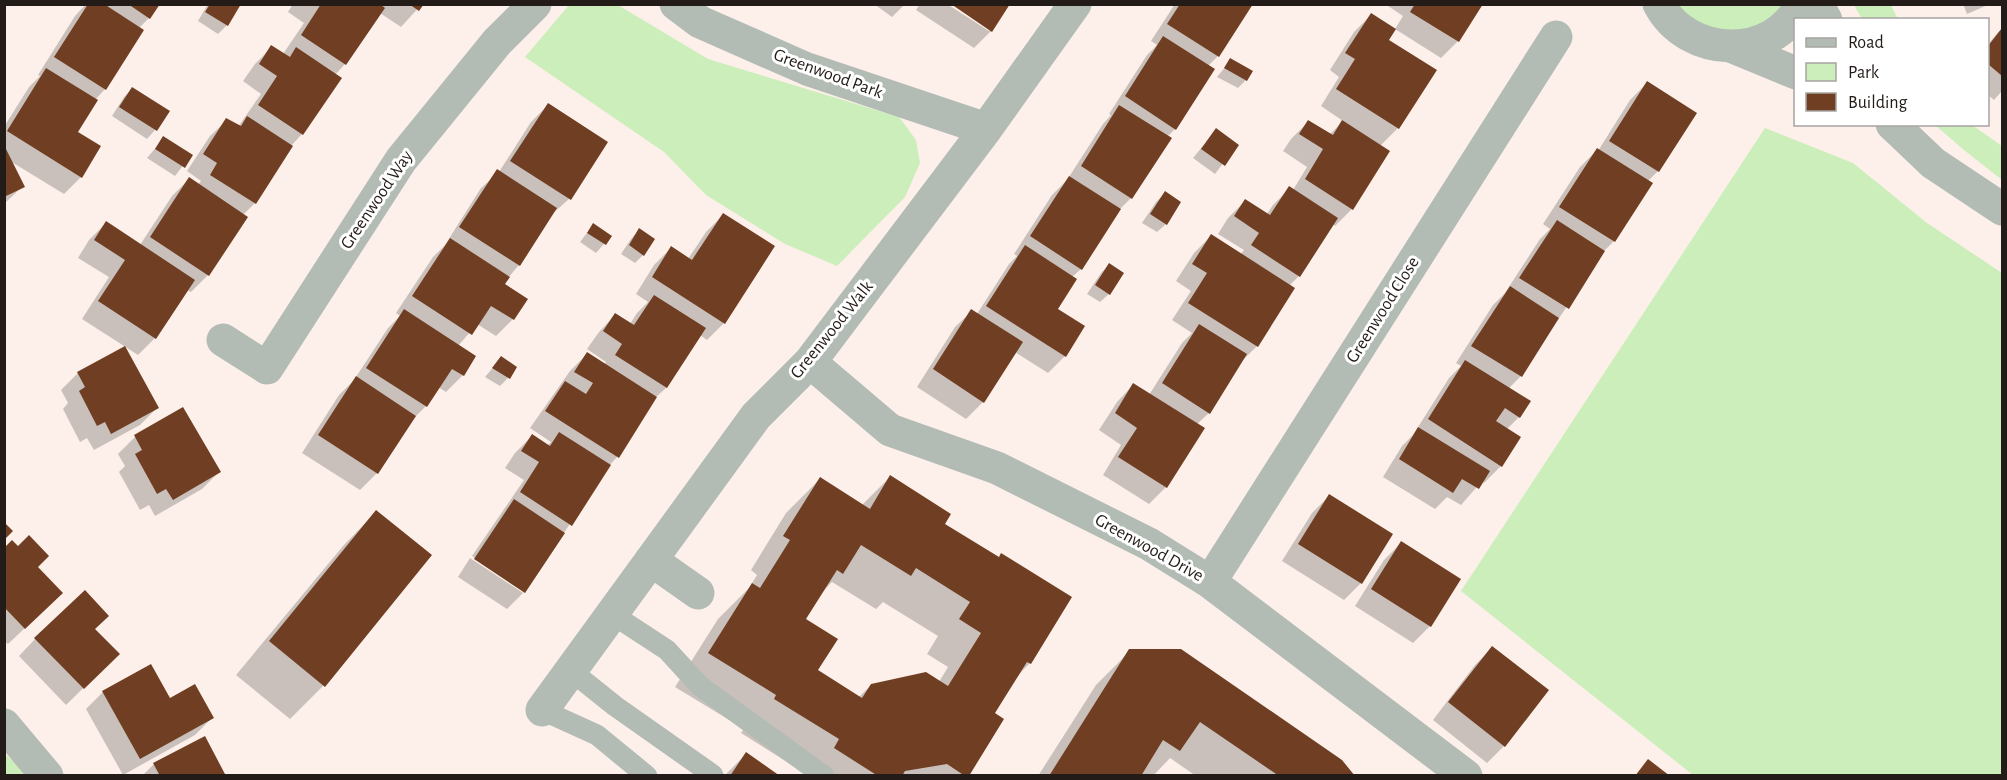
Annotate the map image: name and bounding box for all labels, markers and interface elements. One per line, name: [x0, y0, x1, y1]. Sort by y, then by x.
legend: [1794, 18, 1989, 126]
text: Road: [1848, 34, 1884, 52]
street label: Greenwood Park: [771, 46, 886, 102]
text: Park: [1848, 64, 1880, 82]
text: Building: [1848, 94, 1908, 112]
street label: Greenwood Way: [338, 147, 417, 252]
street label: Greenwood Close: [1343, 254, 1423, 366]
street label: Greenwood Walk: [787, 277, 877, 382]
street label: Greenwood Drive: [1092, 511, 1206, 585]

